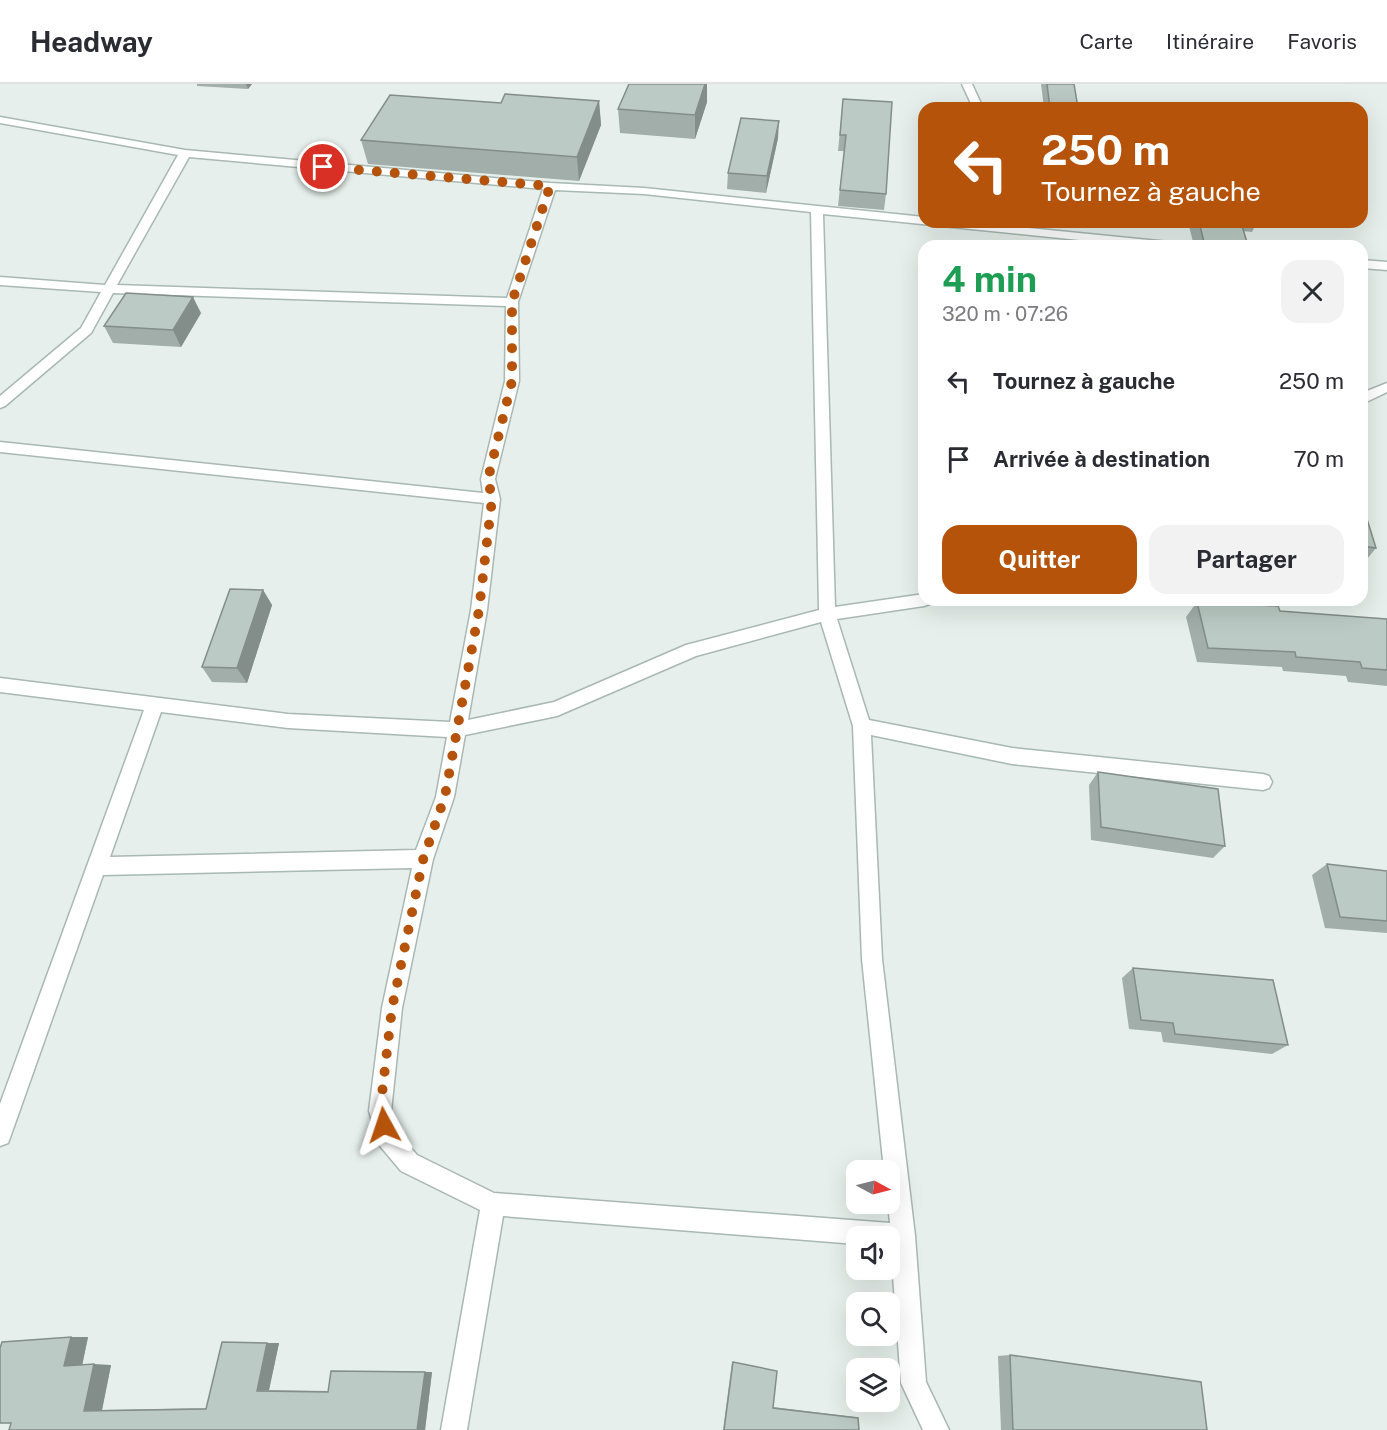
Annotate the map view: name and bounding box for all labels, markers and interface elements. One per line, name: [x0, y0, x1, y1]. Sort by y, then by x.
text: Headway: [30, 25, 153, 58]
text: Carte: [1079, 29, 1133, 54]
text: Itinéraire: [1166, 29, 1254, 54]
text: Favoris: [1287, 29, 1357, 54]
text: 250 m: [1041, 125, 1170, 174]
icon: left: [942, 126, 1020, 204]
pin: [297, 141, 348, 192]
icon: arrive: [306, 150, 339, 183]
text: Tournez à gauche: [1041, 175, 1261, 207]
text: 4 min: [942, 258, 1037, 300]
button: close: [1281, 260, 1344, 323]
text: 320 m · 07:26: [942, 302, 1068, 326]
icon: left: [942, 365, 975, 398]
text: Tournez à gauche: [993, 368, 1175, 394]
text: 250 m: [1279, 368, 1344, 394]
icon: arrive: [942, 443, 975, 476]
text: Arrivée à destination: [993, 446, 1210, 472]
text: 70 m: [1293, 446, 1344, 472]
button: Quitter: [942, 525, 1137, 594]
button: Partager: [1149, 525, 1344, 594]
position arrow: [352, 1093, 416, 1157]
north arrow: [846, 1160, 900, 1214]
map controls: [846, 1160, 900, 1412]
button: sound: [846, 1226, 900, 1280]
button: search: [846, 1292, 900, 1346]
button: layers: [846, 1358, 900, 1412]

